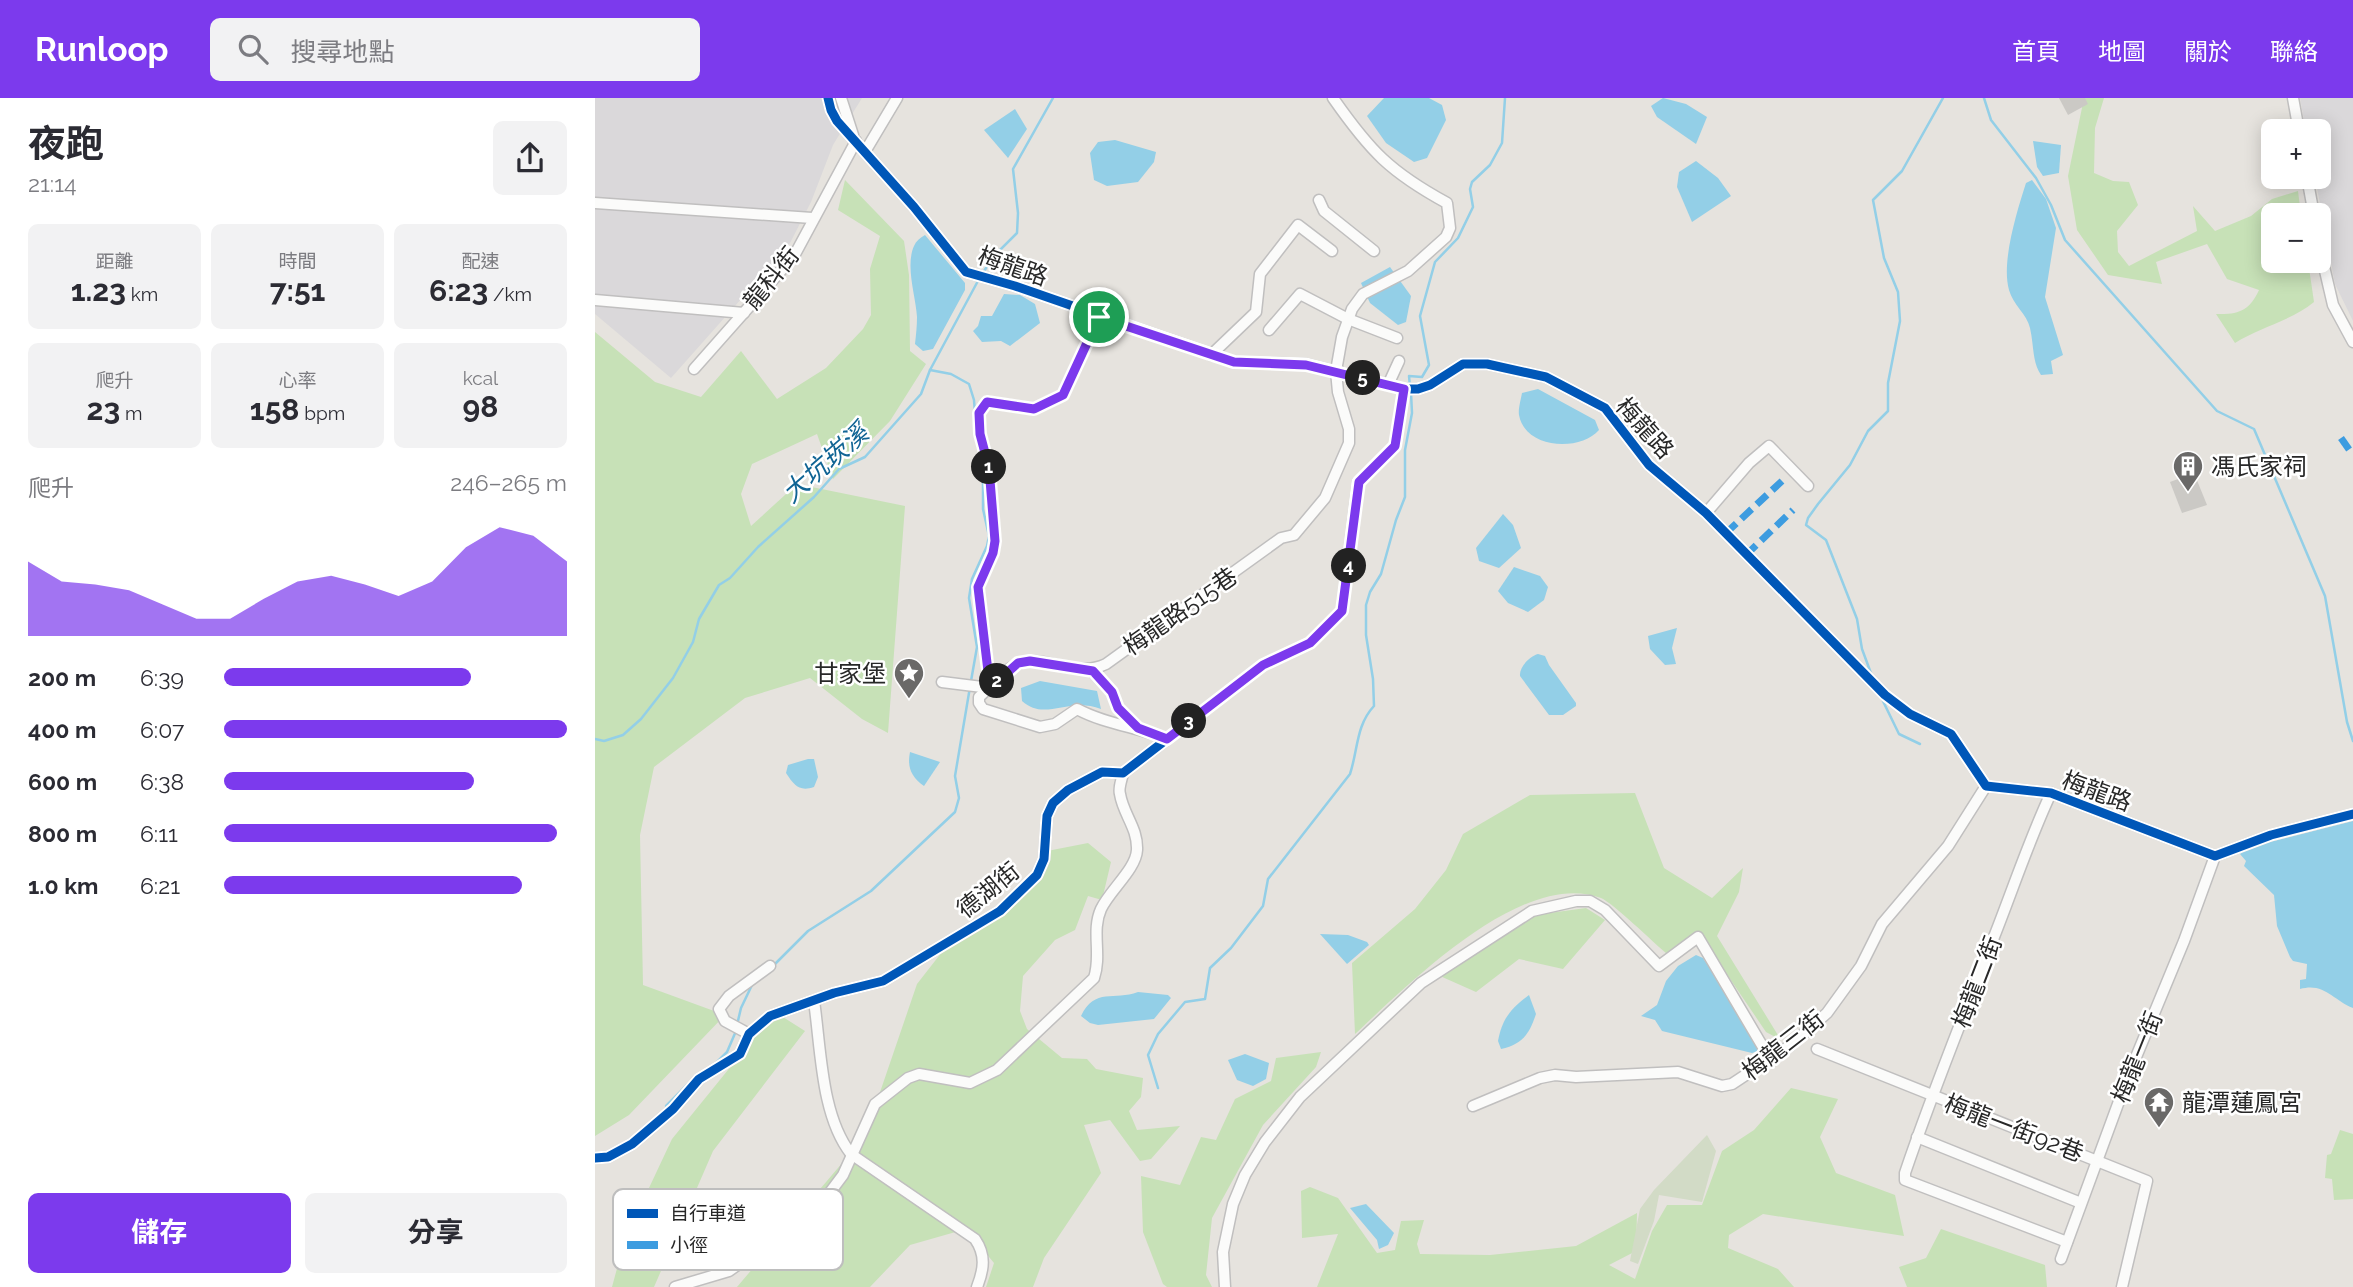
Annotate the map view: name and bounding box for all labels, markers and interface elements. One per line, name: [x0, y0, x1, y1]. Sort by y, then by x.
search box: [210, 18, 700, 81]
text: Runloop: [35, 30, 168, 69]
icon: search: [234, 30, 272, 68]
text: 搜尋地點: [290, 37, 394, 67]
text: 首頁: [2012, 37, 2060, 66]
text: 地圖: [2098, 37, 2146, 66]
text: 關於: [2184, 37, 2232, 66]
text: 聯絡: [2270, 37, 2318, 66]
map controls: [2261, 119, 2331, 273]
button: +: [2261, 119, 2331, 189]
text: 夜跑: [28, 121, 104, 166]
button: share: [493, 121, 567, 195]
text: 21:14: [28, 170, 77, 197]
button: −: [2261, 203, 2331, 273]
street label: 龍科街: [737, 241, 805, 315]
street label: 梅龍路: [974, 241, 1052, 291]
text: 距離: [95, 250, 134, 272]
text: 時間: [278, 250, 317, 272]
text: 配速: [461, 250, 500, 272]
text: 1.23: [71, 273, 126, 308]
text: 7:51: [270, 273, 325, 308]
text: 6:23: [429, 273, 488, 308]
text: km: [126, 283, 158, 305]
text: /km: [488, 283, 532, 305]
pin: [1069, 287, 1129, 347]
icon: arrive: [1080, 298, 1118, 336]
pin: 5: [1345, 360, 1381, 396]
text: 5: [1357, 366, 1368, 388]
text: kcal: [463, 367, 498, 389]
text: 爬升: [95, 369, 134, 391]
text: 心率: [278, 369, 317, 391]
text: 98: [463, 389, 498, 424]
text: 23: [87, 392, 120, 427]
text: 158: [250, 392, 299, 427]
street label: 梅龍路: [1610, 392, 1680, 464]
text: m: [120, 402, 142, 424]
text: bpm: [299, 402, 345, 424]
water label: 大坑崁溪: [776, 415, 877, 508]
building icon: 馮氏家祠: [2171, 449, 2205, 493]
pin: 1: [971, 450, 1007, 484]
place label: 馮氏家祠: [2211, 452, 2307, 481]
text: 1: [984, 455, 993, 477]
text: 246–265 m: [450, 469, 567, 496]
text: 爬升: [28, 474, 74, 501]
pin: 4: [1331, 548, 1367, 584]
text: 4: [1343, 554, 1354, 576]
street label: 梅龍路515巷: [1117, 561, 1243, 661]
place icon: 甘家堡: [892, 656, 926, 700]
place label: 甘家堡: [814, 659, 886, 688]
text: 200 m: [28, 664, 96, 691]
text: 6:39: [140, 664, 184, 691]
pin: 2: [979, 664, 1015, 698]
text: 2: [991, 669, 1002, 691]
pin: 3: [1171, 704, 1207, 738]
text: 3: [1183, 709, 1194, 731]
text: 400 m: [28, 716, 96, 743]
text: 6:07: [140, 716, 184, 743]
street label: 梅龍路: [2058, 765, 2136, 817]
text: 600 m: [28, 768, 97, 795]
text: 6:38: [140, 768, 184, 795]
text: 800 m: [28, 820, 97, 847]
text: 6:11: [140, 820, 178, 847]
street label: 德湖街: [951, 856, 1025, 924]
text: 1.0 km: [28, 872, 98, 899]
text: 6:21: [140, 872, 180, 899]
street label: 梅龍二街: [1946, 932, 2008, 1032]
street label: 梅龍三街: [1736, 1004, 1830, 1086]
street label: 梅龍一街: [2106, 1007, 2168, 1107]
temple icon: 龍潭蓮鳳宮: [2142, 1085, 2176, 1129]
street label: 梅龍一街92巷: [1940, 1088, 2088, 1168]
place label: 龍潭蓮鳳宮: [2182, 1088, 2302, 1117]
legend: [613, 1189, 843, 1270]
button: 儲存: [28, 1193, 291, 1273]
button: 分享: [305, 1193, 567, 1273]
text: 自行車道: [670, 1202, 746, 1224]
text: 小徑: [670, 1234, 708, 1256]

